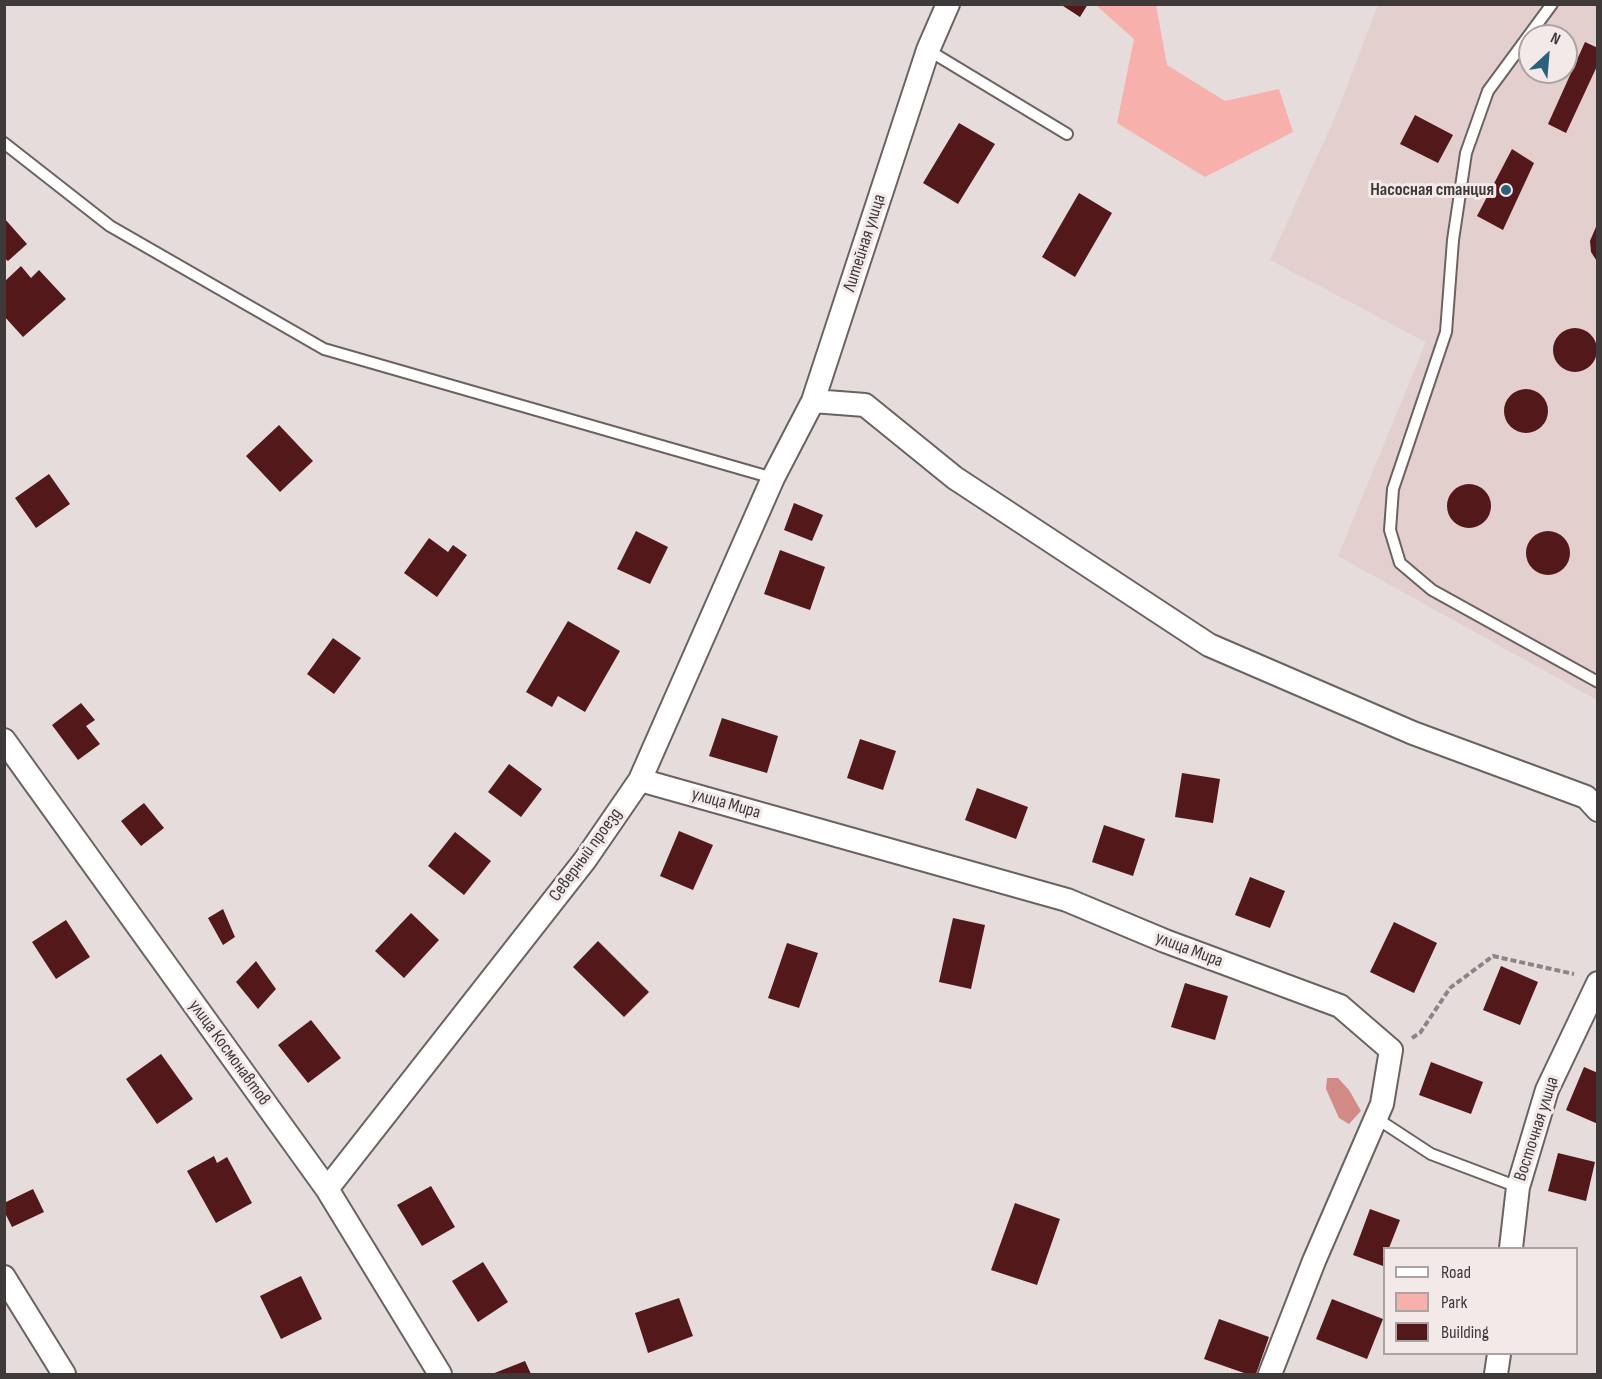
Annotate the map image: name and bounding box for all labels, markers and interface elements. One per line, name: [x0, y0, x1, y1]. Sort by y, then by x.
north arrow: [1518, 24, 1578, 84]
text: N: [1547, 29, 1563, 50]
place label: Насосная станция: [1370, 179, 1494, 201]
marker: Насосная станция: [1499, 183, 1513, 197]
street label: Литейная улица: [839, 192, 891, 294]
street label: улица Мира: [689, 784, 763, 824]
street label: Северный проезд: [545, 804, 627, 906]
street label: улица Мира: [1152, 927, 1226, 973]
street label: улица Космонавтов: [183, 996, 275, 1110]
street label: Восточная улица: [1510, 1074, 1564, 1184]
legend: [1383, 1247, 1578, 1355]
text: Road: [1441, 1262, 1471, 1283]
text: Park: [1441, 1292, 1467, 1313]
text: Building: [1441, 1322, 1489, 1343]

